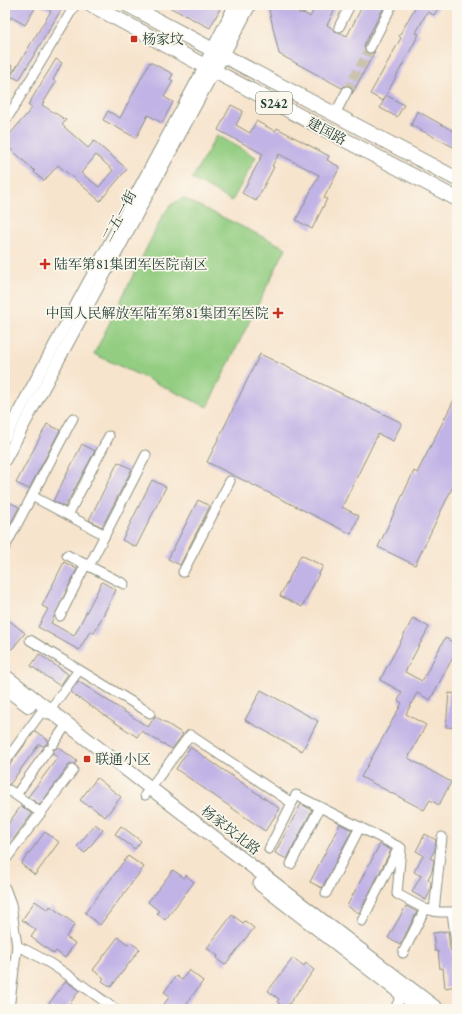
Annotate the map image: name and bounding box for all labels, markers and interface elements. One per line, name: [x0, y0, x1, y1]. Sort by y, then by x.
place label: 杨家坟: [142, 30, 184, 48]
marker: 杨家坟: [129, 34, 139, 44]
road number: S242: [256, 92, 292, 114]
street label: 建国路: [304, 113, 350, 149]
street label: 二五一街: [98, 187, 140, 245]
place label: 陆军第81集团军医院南区: [54, 255, 207, 273]
marker: 陆军第81集团军医院南区: [39, 258, 51, 270]
place label: 中国人民解放军陆军第81集团军医院: [46, 304, 269, 322]
marker: 中国人民解放军陆军第81集团军医院: [272, 307, 284, 319]
place label: 联通小区: [95, 750, 151, 768]
marker: 联通小区: [82, 754, 92, 764]
street label: 杨家坟北路: [198, 801, 264, 859]

